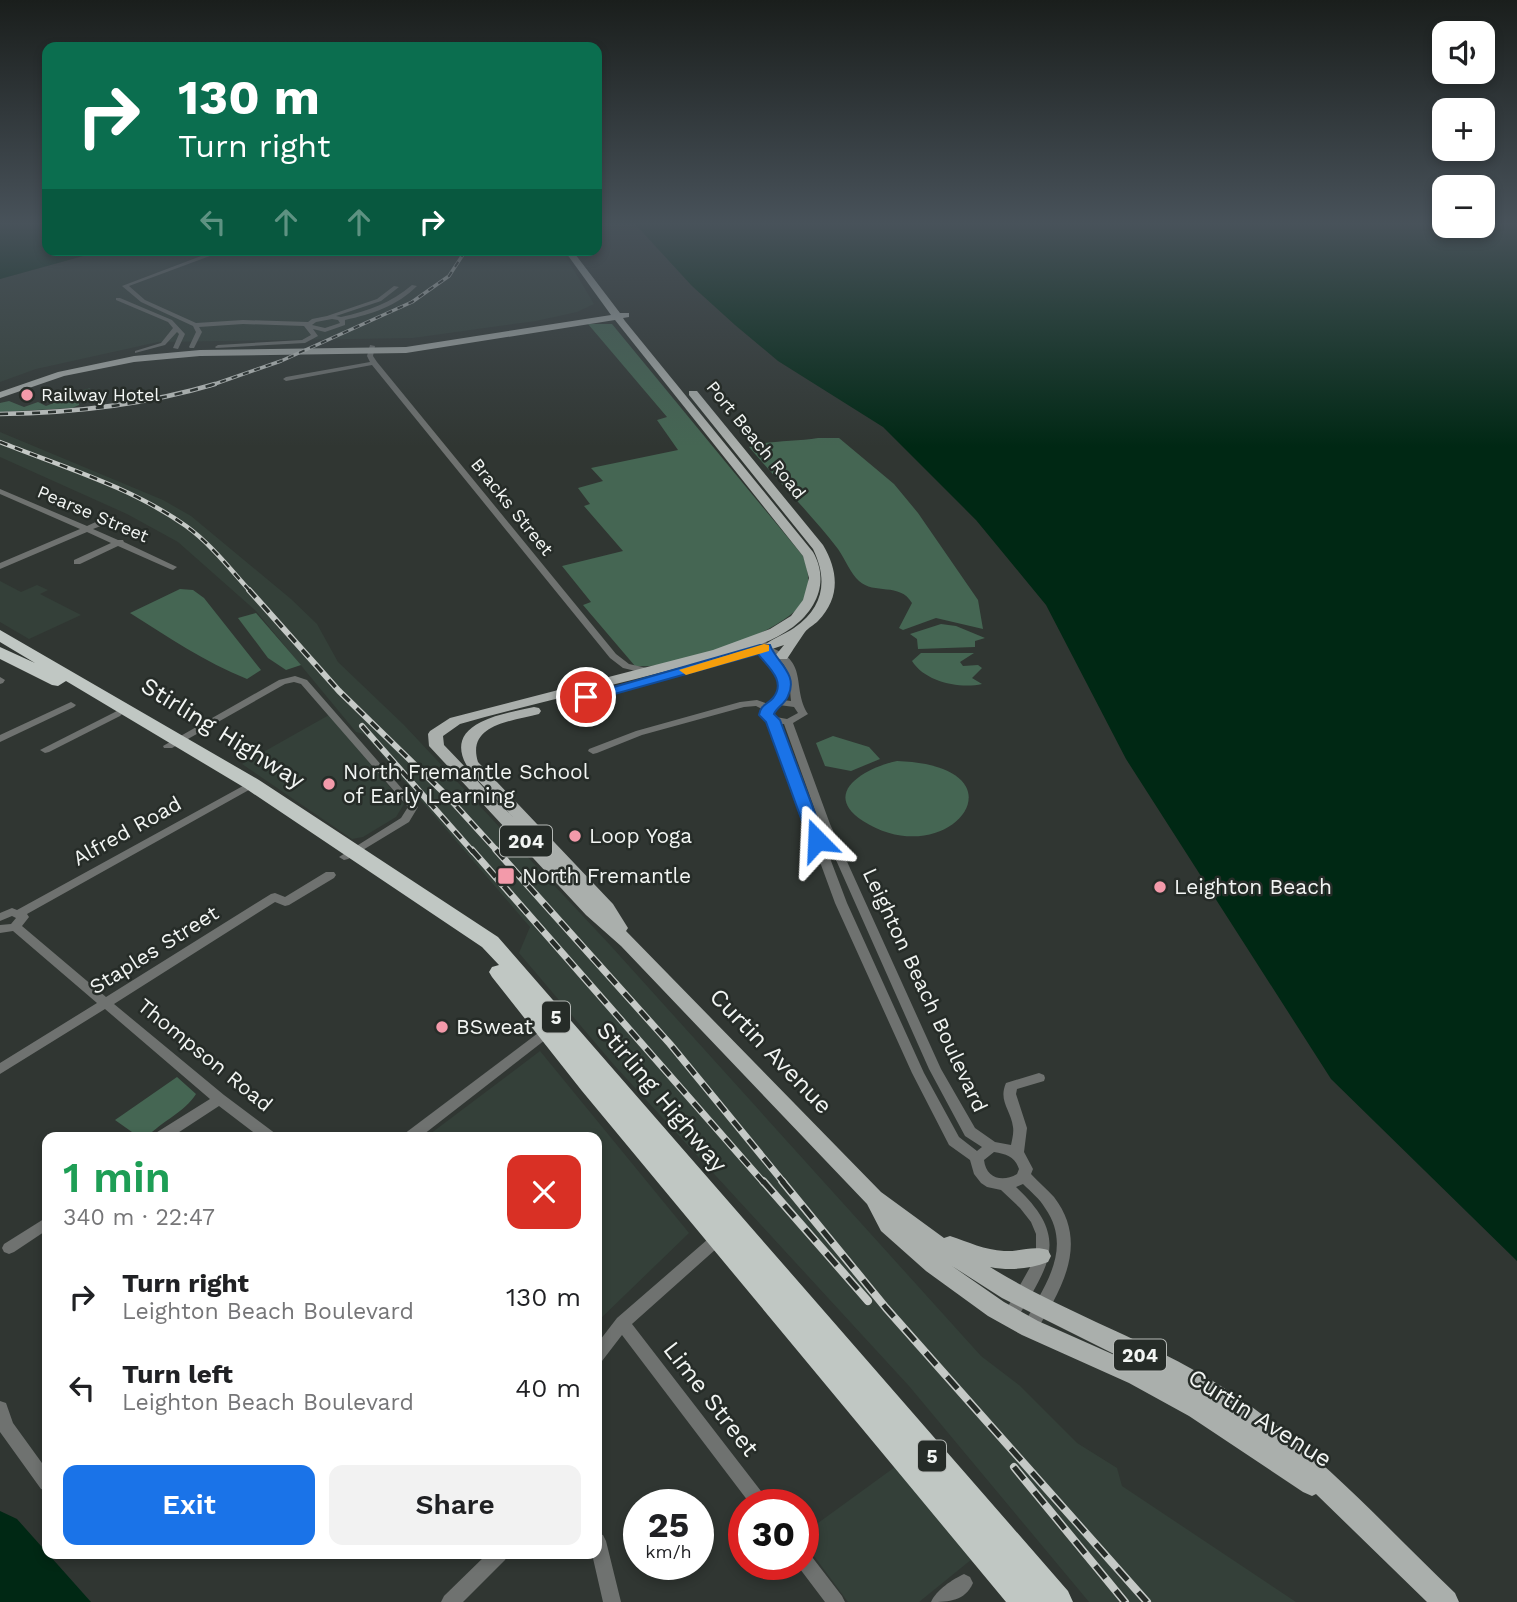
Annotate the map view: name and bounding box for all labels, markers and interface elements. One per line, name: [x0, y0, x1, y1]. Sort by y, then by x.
map controls: [1432, 21, 1495, 238]
button: sound: [1432, 21, 1495, 84]
text: 130 m: [178, 68, 320, 126]
icon: right: [63, 70, 154, 161]
button: +: [1432, 98, 1495, 161]
text: Turn right: [178, 127, 330, 165]
button: −: [1432, 175, 1495, 238]
icon: left: [194, 203, 232, 241]
icon: ahead: [267, 203, 305, 241]
icon: ahead: [340, 203, 378, 241]
icon: right: [413, 203, 451, 241]
street label: Port Beach Road: [702, 376, 810, 503]
place label: Railway Hotel: [41, 384, 160, 405]
marker: Railway Hotel: [19, 387, 35, 403]
street label: Bracks Street: [467, 454, 558, 560]
street label: Pearse Street: [35, 481, 152, 547]
pin: [556, 667, 616, 727]
street label: Stirling Highway: [136, 671, 311, 795]
icon: arrive: [567, 678, 605, 716]
place label: North Fremantle School of Early Learning: [343, 759, 590, 808]
marker: North Fremantle School of Early Learning: [321, 776, 337, 792]
street label: Alfred Road: [68, 790, 186, 871]
position arrow: [780, 803, 854, 877]
place label: Loop Yoga: [589, 823, 692, 848]
road number: 204: [500, 826, 552, 856]
marker: Loop Yoga: [567, 828, 583, 844]
place label: North Fremantle: [522, 863, 691, 888]
street label: Leighton Beach Boulevard: [858, 864, 993, 1116]
marker: North Fremantle: [496, 866, 516, 886]
place label: Leighton Beach: [1174, 874, 1332, 899]
marker: Leighton Beach: [1152, 879, 1168, 895]
street label: Staples Street: [85, 900, 223, 999]
street label: Curtin Avenue: [704, 982, 838, 1120]
street label: Thompson Road: [133, 993, 278, 1117]
road number: 5: [542, 1001, 570, 1032]
place label: BSweat: [456, 1014, 533, 1039]
street label: Stirling Highway: [591, 1016, 733, 1178]
marker: BSweat: [434, 1019, 450, 1035]
text: 1 min: [63, 1153, 171, 1202]
button: close: [507, 1155, 581, 1229]
text: 340 m · 22:47: [63, 1204, 215, 1231]
text: Turn right: [122, 1268, 249, 1298]
icon: right: [63, 1278, 101, 1316]
text: 130 m: [506, 1282, 581, 1312]
text: Leighton Beach Boulevard: [122, 1298, 414, 1325]
street label: Lime Street: [658, 1336, 764, 1462]
road number: 204: [1114, 1340, 1166, 1371]
text: Turn left: [122, 1359, 233, 1389]
street label: Curtin Avenue: [1183, 1363, 1337, 1473]
icon: left: [63, 1369, 101, 1407]
text: 40 m: [515, 1373, 581, 1403]
text: Leighton Beach Boulevard: [122, 1389, 414, 1416]
road number: 5: [918, 1440, 946, 1472]
button: Exit: [63, 1465, 315, 1545]
button: Share: [329, 1465, 581, 1545]
speed limit sign: 30: [728, 1489, 819, 1580]
text: 25: [648, 1504, 689, 1546]
text: km/h: [645, 1541, 692, 1562]

